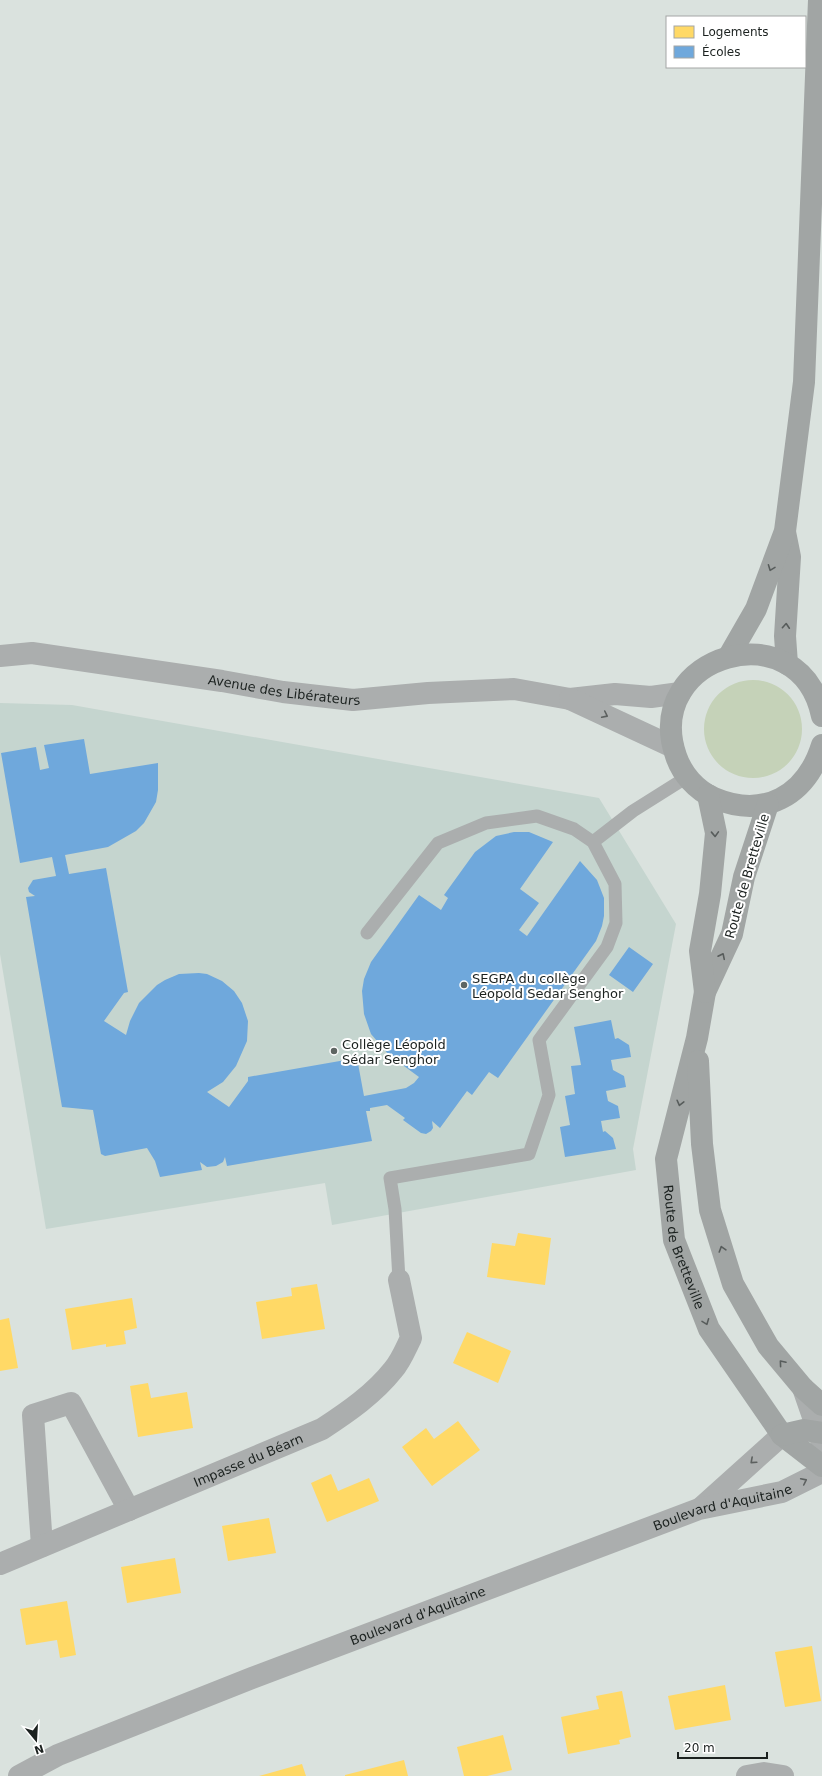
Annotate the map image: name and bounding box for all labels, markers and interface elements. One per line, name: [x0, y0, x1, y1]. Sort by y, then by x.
legend: [666, 16, 806, 68]
text: Logements: [702, 25, 768, 39]
text: Écoles: [702, 44, 741, 59]
one-way arrow: [768, 564, 776, 571]
one-way arrow: [782, 623, 791, 629]
street label: Avenue des Libérateurs: [207, 672, 361, 708]
one-way arrow: [601, 711, 609, 718]
street label: Route de Bretteville: [722, 812, 772, 940]
one-way arrow: [711, 831, 719, 837]
one-way arrow: [717, 953, 725, 961]
place label: SEGPA du collège Léopold Sedar Senghor: [472, 971, 624, 1001]
marker: SEGPA du collège Léopold Sedar Senghor: [459, 980, 469, 990]
place label: Collège Léopold Sédar Senghor: [342, 1037, 446, 1067]
marker: Collège Léopold Sédar Senghor: [329, 1046, 339, 1056]
one-way arrow: [677, 1100, 685, 1106]
street label: Route de Bretteville: [661, 1184, 708, 1311]
one-way arrow: [718, 1246, 727, 1253]
one-way arrow: [702, 1319, 710, 1326]
one-way arrow: [780, 1361, 787, 1368]
street label: Impasse du Béarn: [191, 1430, 305, 1490]
one-way arrow: [750, 1457, 757, 1464]
one-way arrow: [800, 1478, 807, 1486]
street label: Boulevard d'Aquitaine: [651, 1481, 794, 1533]
street label: Boulevard d'Aquitaine: [348, 1583, 487, 1648]
north arrow: [16, 1720, 56, 1760]
scale bar: [678, 1734, 767, 1760]
text: N: [33, 1741, 45, 1757]
text: 20 m: [684, 1741, 715, 1755]

